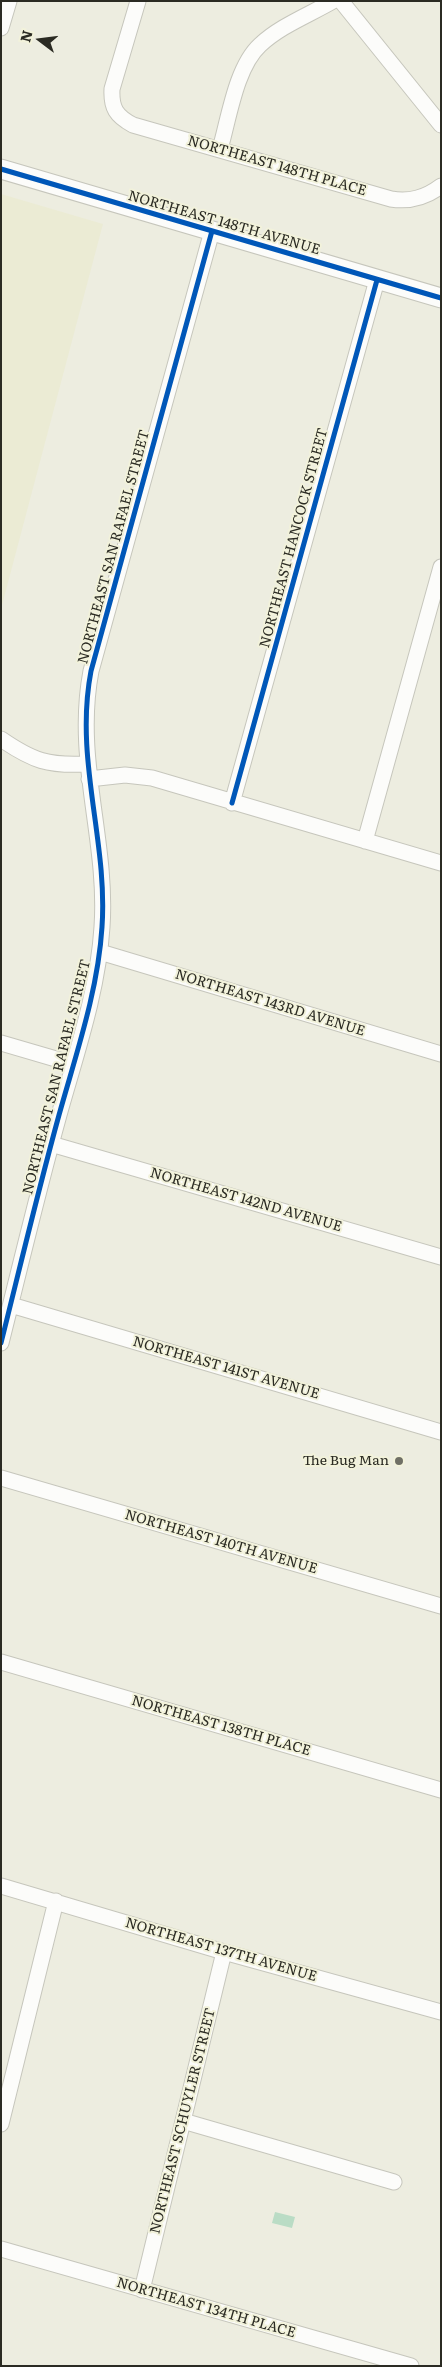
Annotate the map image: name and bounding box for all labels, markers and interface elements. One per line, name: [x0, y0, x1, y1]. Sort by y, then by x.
north arrow: [15, 15, 65, 65]
text: N: [14, 28, 37, 44]
street label: NORTHEAST 148TH PLACE: [186, 132, 368, 200]
street label: NORTHEAST 148TH AVENUE: [126, 187, 322, 259]
street label: NORTHEAST HANCOCK STREET: [257, 426, 331, 650]
street label: NORTHEAST SAN RAFAEL STREET: [75, 428, 153, 666]
street label: NORTHEAST SAN RAFAEL STREET: [20, 958, 94, 1196]
street label: NORTHEAST 143RD AVENUE: [173, 966, 367, 1040]
street label: NORTHEAST 142ND AVENUE: [148, 1165, 344, 1235]
street label: NORTHEAST 141ST AVENUE: [131, 1333, 321, 1403]
place label: The Bug Man: [303, 1453, 389, 1469]
marker: The Bug Man: [393, 1455, 405, 1467]
street label: NORTHEAST 140TH AVENUE: [123, 1506, 319, 1578]
street label: NORTHEAST 138TH PLACE: [129, 1692, 313, 1760]
street label: NORTHEAST 137TH AVENUE: [123, 1915, 319, 1985]
street label: NORTHEAST SCHUYLER STREET: [147, 2006, 219, 2236]
street label: NORTHEAST 134TH PLACE: [114, 2274, 298, 2342]

